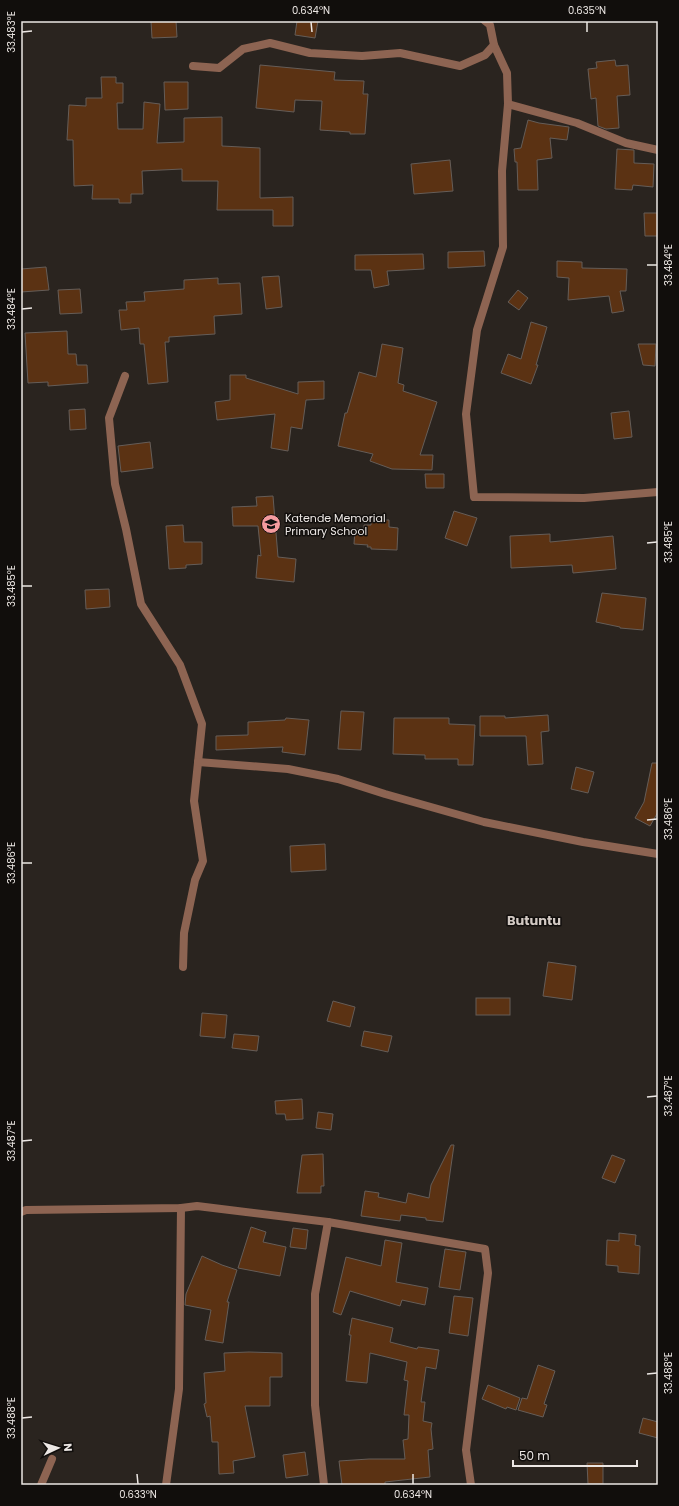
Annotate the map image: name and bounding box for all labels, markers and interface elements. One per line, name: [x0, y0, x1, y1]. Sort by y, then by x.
text: 0.634°N: [292, 3, 330, 18]
text: 0.635°N: [568, 3, 606, 18]
text: 33.483°E: [4, 11, 19, 53]
text: 33.484°E: [661, 244, 676, 286]
text: 33.484°E: [4, 288, 19, 330]
place label: Katende Memorial Primary School: [285, 510, 386, 539]
school or university icon: Katende Memorial Primary School: [260, 513, 282, 535]
text: 33.485°E: [661, 521, 676, 563]
text: 33.485°E: [4, 565, 19, 607]
text: 33.486°E: [661, 798, 676, 840]
text: 33.486°E: [4, 842, 19, 884]
district label: Butuntu: [507, 911, 561, 930]
text: 33.487°E: [661, 1075, 676, 1117]
text: 33.487°E: [4, 1120, 19, 1162]
text: 33.488°E: [661, 1352, 676, 1394]
text: 33.488°E: [4, 1397, 19, 1439]
north arrow: [38, 1428, 78, 1468]
scale bar: [513, 1442, 637, 1468]
text: N: [60, 1443, 76, 1452]
text: 50 m: [519, 1447, 550, 1464]
text: 0.633°N: [119, 1487, 157, 1502]
text: 0.634°N: [394, 1487, 432, 1502]

